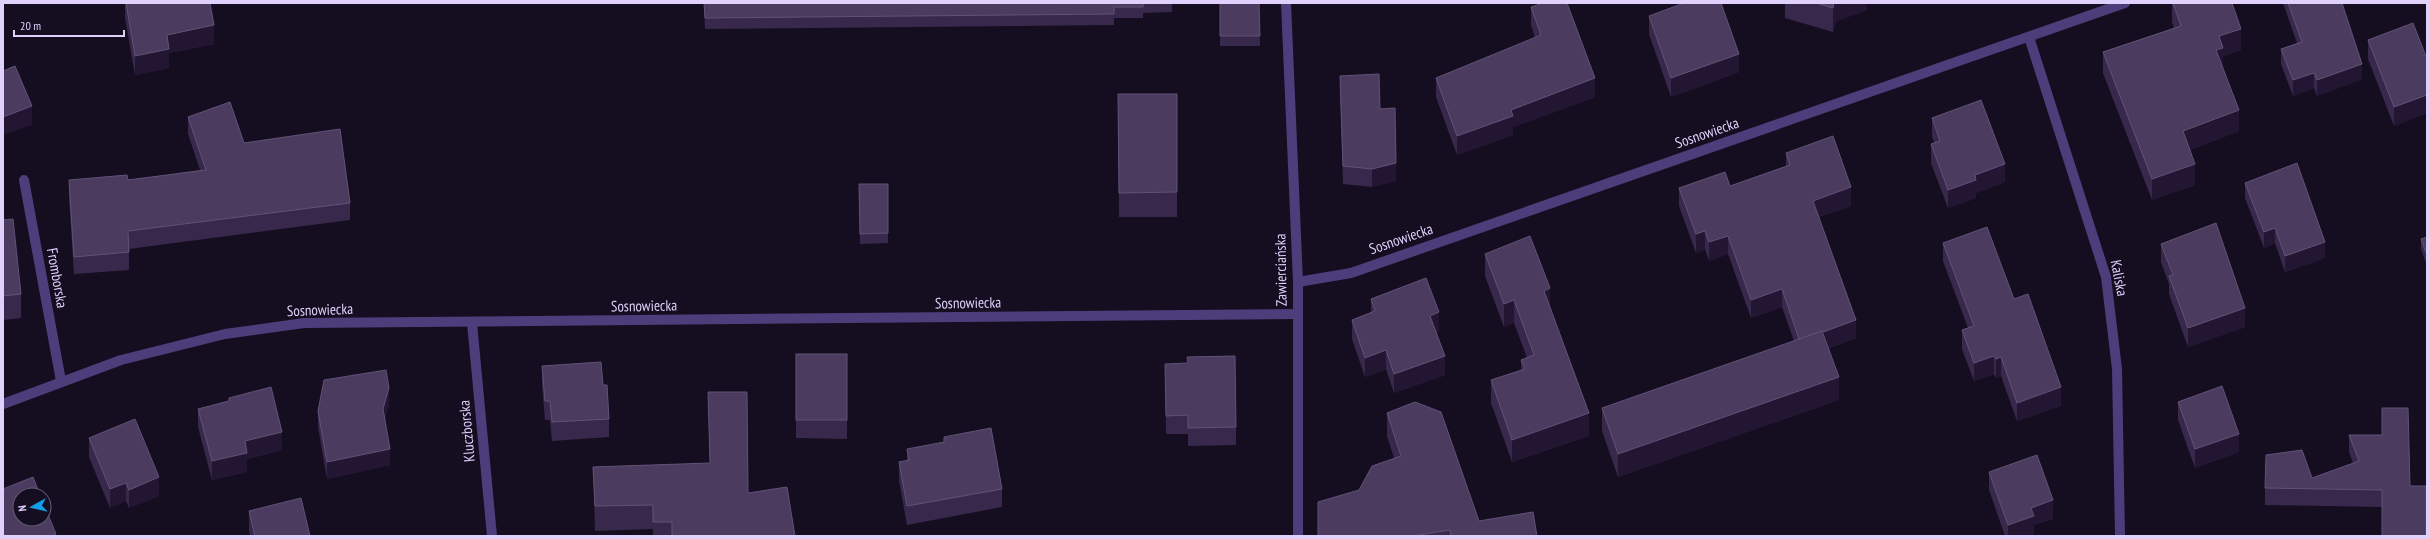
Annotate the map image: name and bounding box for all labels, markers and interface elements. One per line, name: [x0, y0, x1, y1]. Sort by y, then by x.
scale bar: [14, 12, 124, 38]
text: 20 m: [20, 18, 41, 33]
street label: Sosnowiecka: [1672, 113, 1741, 152]
street label: Sosnowiecka: [1366, 219, 1435, 258]
street label: Zawierciańska: [1270, 233, 1291, 307]
street label: Fromborska: [43, 246, 72, 309]
street label: Kaliska: [2107, 258, 2132, 298]
street label: Sosnowiecka: [935, 292, 1001, 313]
street label: Sosnowiecka: [611, 295, 677, 316]
street label: Sosnowiecka: [287, 299, 353, 320]
street label: Kluczborska: [454, 399, 479, 463]
north arrow: [12, 487, 52, 527]
text: N: [15, 504, 29, 512]

